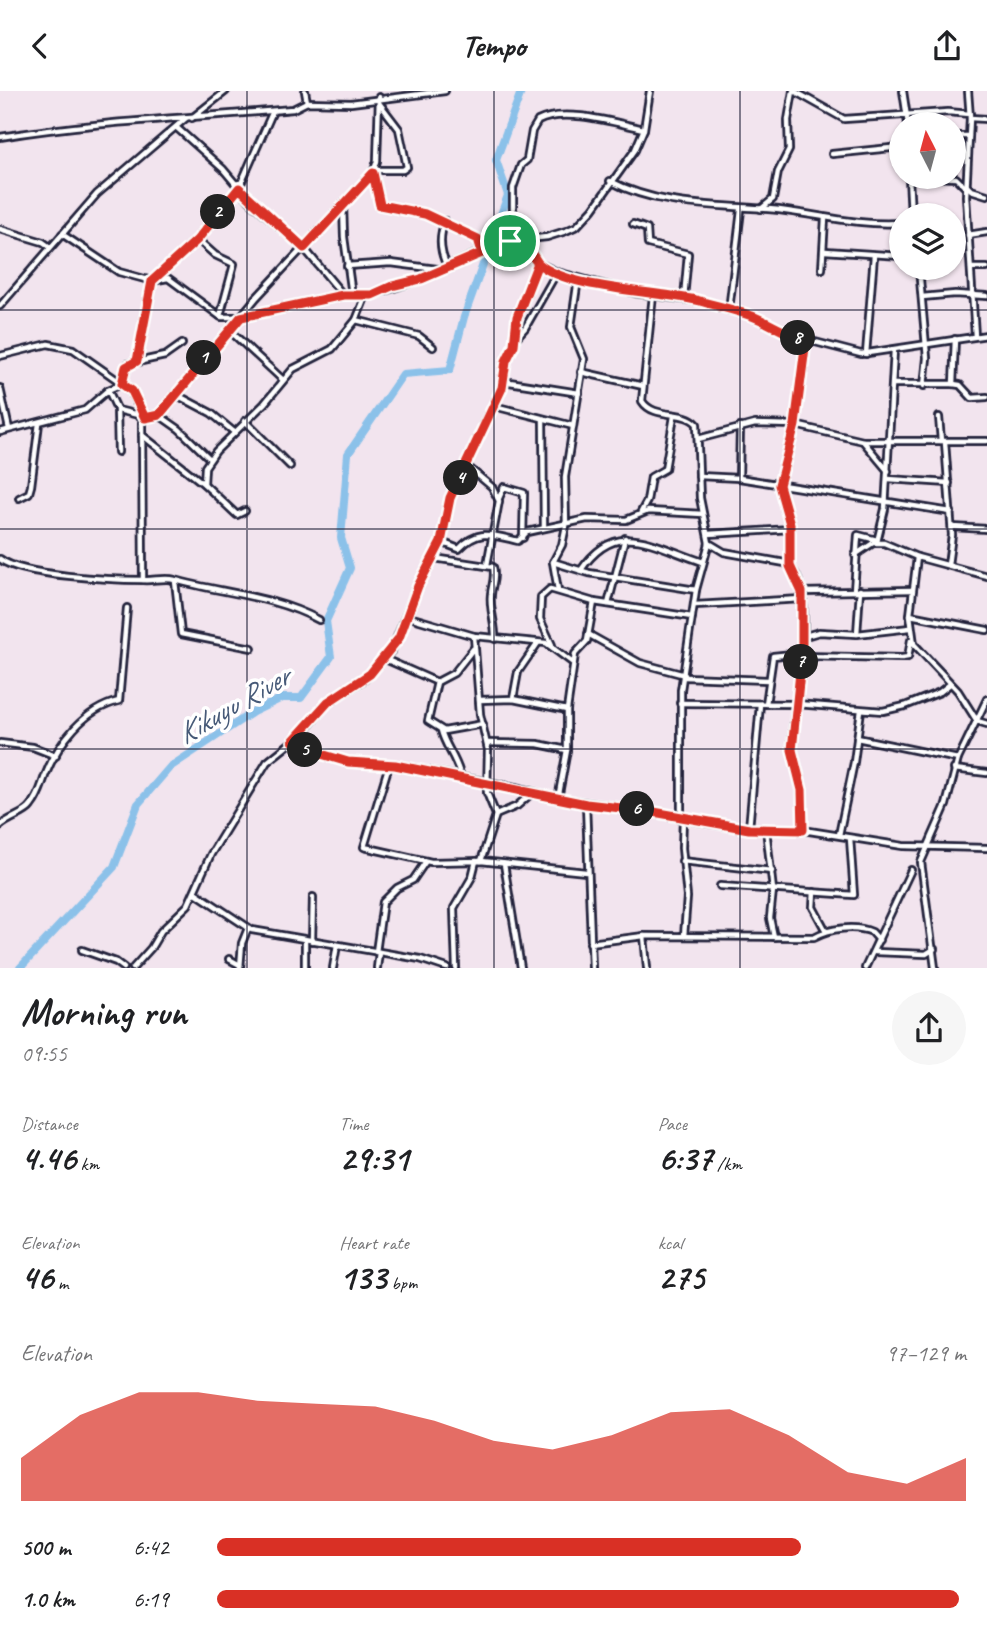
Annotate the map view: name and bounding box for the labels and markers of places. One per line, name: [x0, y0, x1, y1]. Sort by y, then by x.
pin: 2: [200, 195, 235, 229]
pin: [480, 211, 540, 271]
pin: 8: [780, 321, 816, 355]
pin: 1: [186, 341, 222, 375]
pin: 4: [444, 461, 478, 495]
pin: 7: [784, 645, 818, 679]
pin: 5: [288, 733, 322, 767]
pin: 6: [620, 791, 654, 827]

